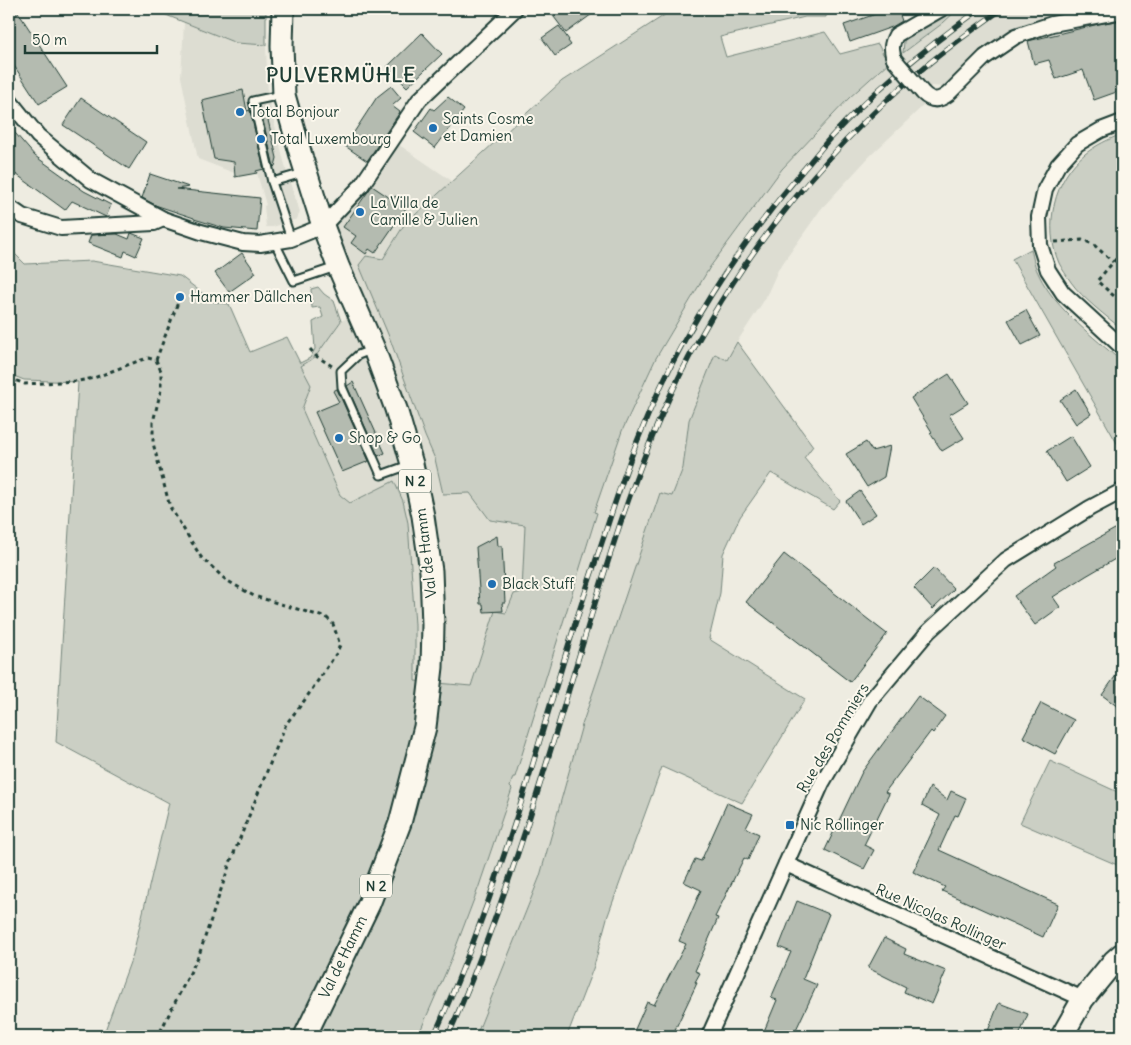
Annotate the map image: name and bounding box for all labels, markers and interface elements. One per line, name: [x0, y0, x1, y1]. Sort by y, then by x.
scale bar: [25, 22, 158, 54]
text: 50 m: [32, 30, 67, 49]
district label: PULVERMÜHLE: [266, 62, 416, 87]
place label: Total Bonjour: [250, 102, 339, 121]
marker: Total Bonjour: [234, 106, 246, 118]
place label: Saints Cosme et Damien: [443, 109, 533, 145]
marker: Saints Cosme et Damien: [427, 122, 439, 134]
place label: Total Luxembourg: [271, 129, 391, 148]
marker: Total Luxembourg: [255, 133, 267, 145]
place label: La Villa de Camille & Julien: [370, 193, 478, 229]
marker: La Villa de Camille & Julien: [354, 206, 366, 218]
place label: Hammer Dällchen: [190, 287, 313, 306]
marker: Hammer Dällchen: [174, 291, 186, 303]
place label: Shop & Go: [349, 428, 421, 447]
marker: Shop & Go: [333, 432, 345, 444]
road number: N 2: [399, 470, 431, 492]
street label: Val de Hamm: [411, 507, 440, 599]
place label: Black Stuff: [502, 574, 575, 593]
marker: Black Stuff: [486, 578, 498, 590]
street label: Rue des Pommiers: [792, 679, 873, 796]
place label: Nic Rollinger: [800, 815, 884, 834]
marker: Nic Rollinger: [784, 819, 796, 831]
road number: N 2: [360, 874, 392, 898]
street label: Rue Nicolas Rollinger: [873, 879, 1009, 954]
street label: Val de Hamm: [314, 912, 371, 1002]

